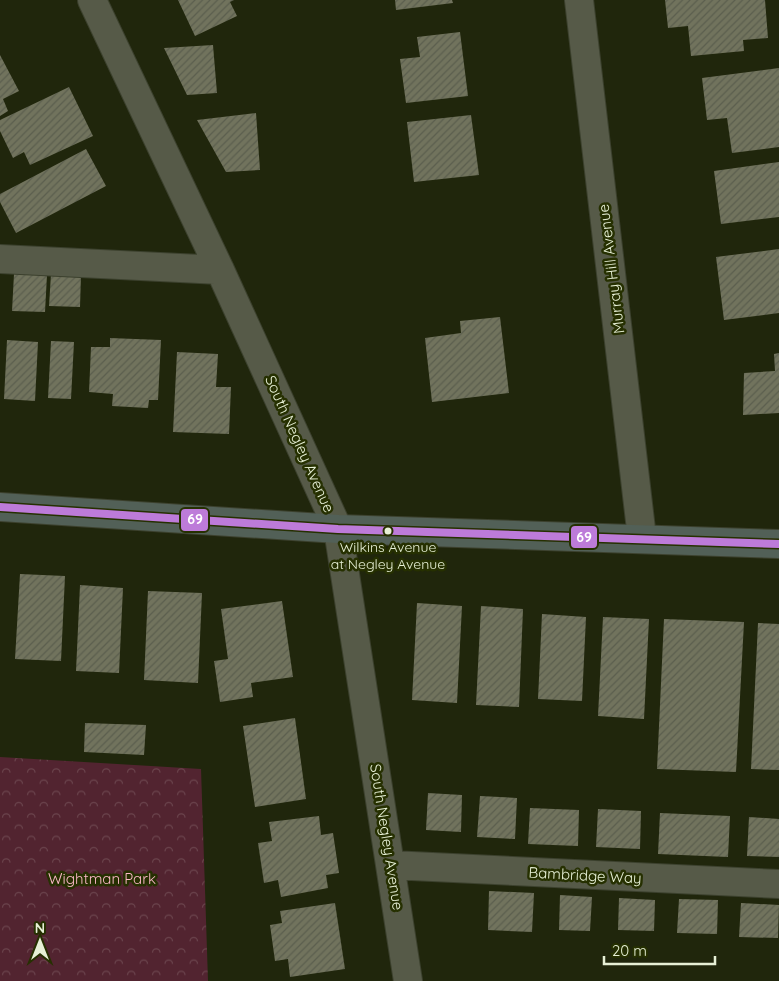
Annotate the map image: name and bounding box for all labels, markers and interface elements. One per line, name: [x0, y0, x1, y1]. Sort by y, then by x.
street label: Murray Hill Avenue: [594, 203, 628, 335]
street label: South Negley Avenue: [261, 373, 339, 515]
line badge: 69: [180, 508, 209, 532]
text: 69: [187, 510, 203, 528]
line badge: 69: [570, 525, 598, 549]
marker: Wilkins Avenue at Negley Avenue: [383, 526, 393, 536]
text: 69: [576, 528, 592, 546]
place label: Wilkins Avenue at Negley Avenue: [331, 538, 445, 573]
street label: South Negley Avenue: [366, 762, 408, 912]
street label: Bambridge Way: [528, 863, 642, 887]
park label: Wightman Park: [48, 869, 156, 888]
north arrow: [15, 916, 65, 966]
text: N: [35, 919, 45, 937]
scale bar: [604, 934, 715, 966]
text: 20 m: [612, 941, 647, 960]

